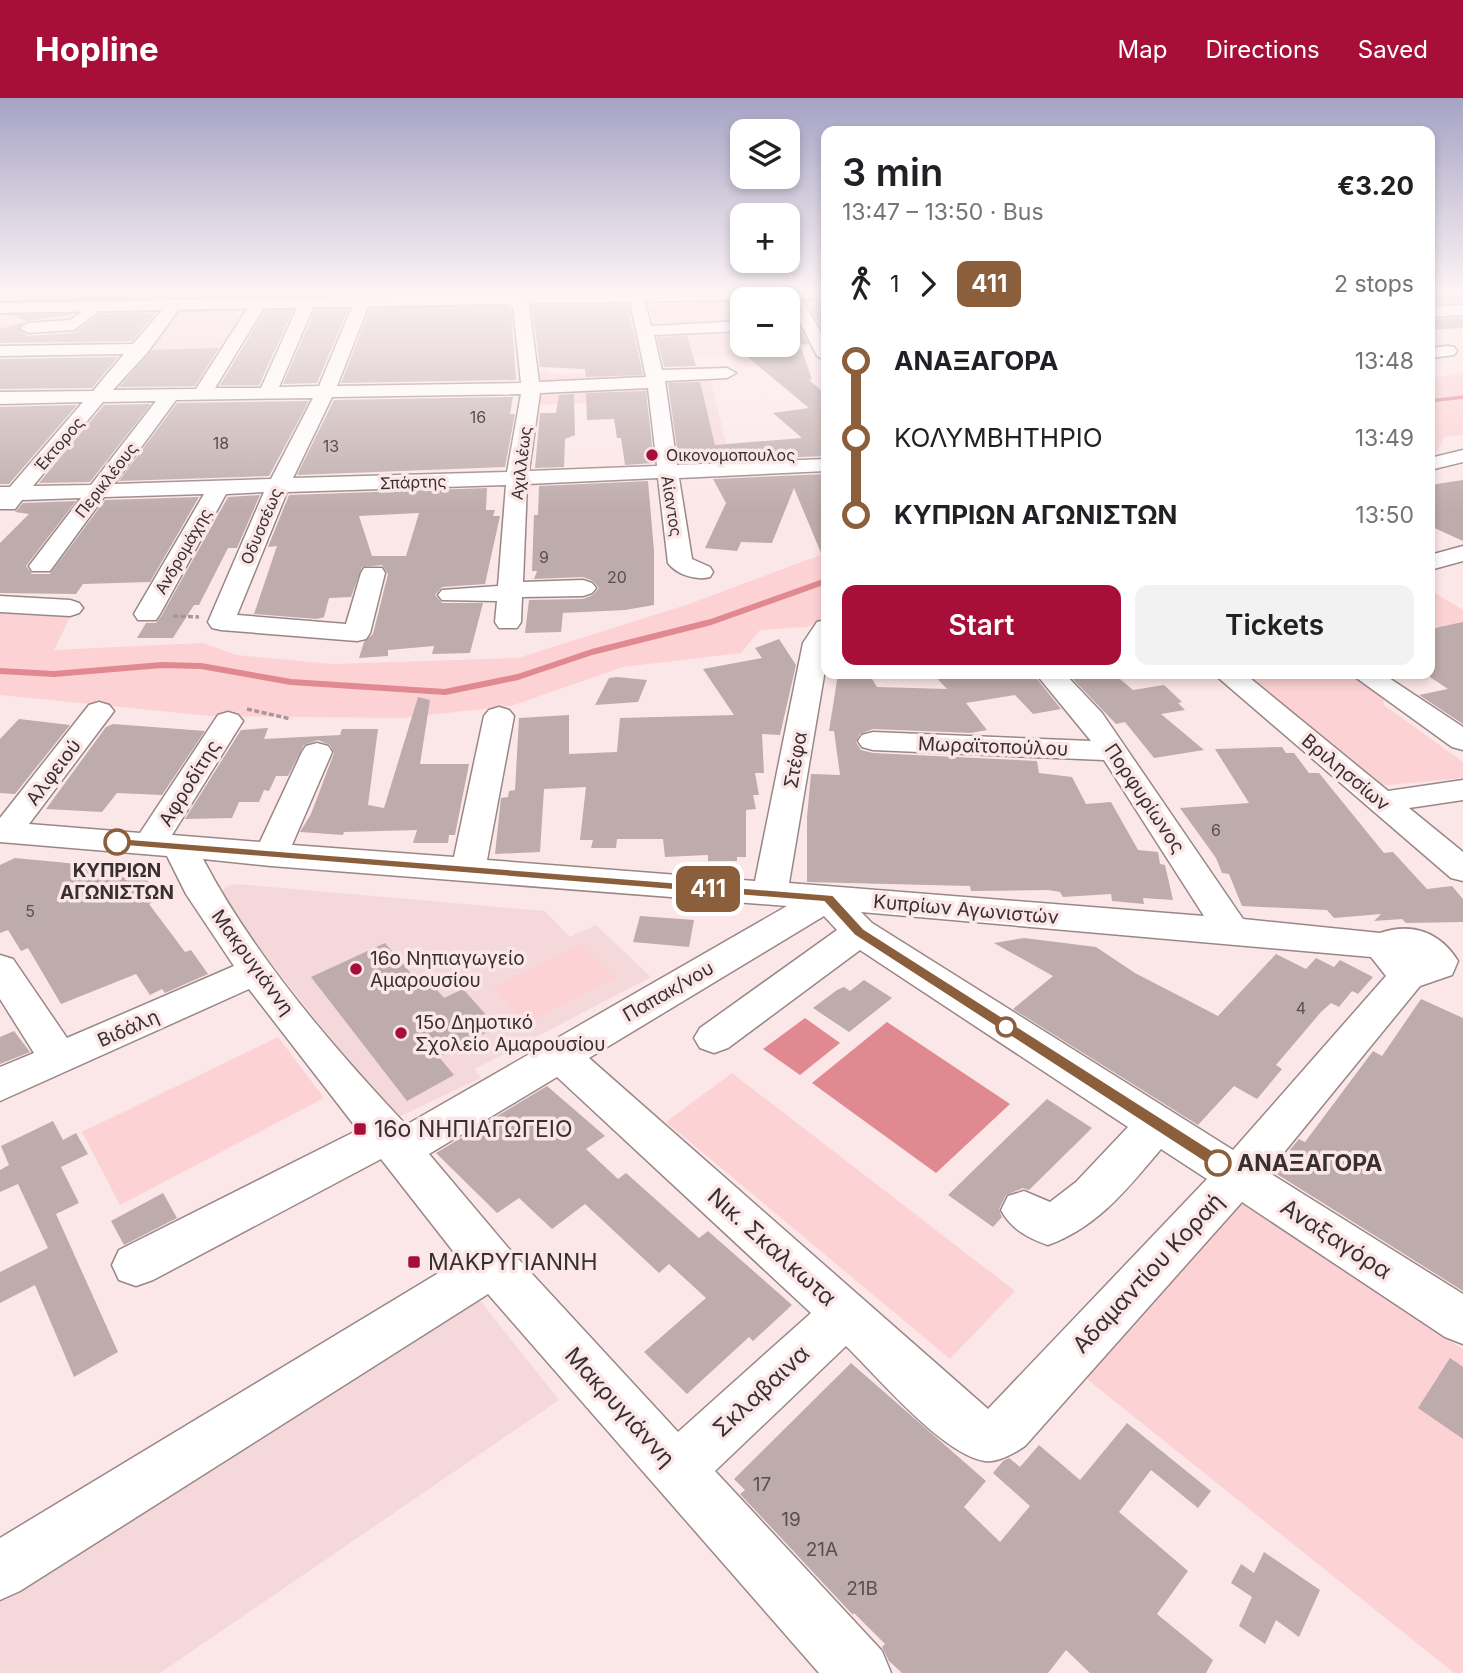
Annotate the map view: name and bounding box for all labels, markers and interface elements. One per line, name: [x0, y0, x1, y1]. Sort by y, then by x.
text: Hopline: [35, 29, 159, 69]
text: Map: [1118, 35, 1167, 64]
text: Directions: [1205, 35, 1320, 64]
text: Saved: [1358, 35, 1428, 64]
map controls: [730, 119, 800, 357]
button: layers: [730, 119, 800, 189]
text: 3 min: [842, 149, 943, 195]
text: €3.20: [1337, 170, 1414, 201]
text: 13:47 – 13:50 · Bus: [842, 198, 1044, 226]
button: +: [730, 203, 800, 273]
icon: walk: [842, 265, 880, 303]
icon: forward: [909, 265, 947, 303]
text: 411: [971, 269, 1007, 298]
text: 1: [890, 270, 899, 298]
text: 2 stops: [1334, 270, 1414, 298]
button: −: [730, 287, 800, 357]
text: ΑΝΑΞΑΓΟΡΑ: [894, 345, 1058, 376]
text: 13:48: [1355, 347, 1414, 375]
house number: 16: [470, 407, 486, 427]
street label: Έκτορος: [30, 413, 88, 475]
text: ΚΟΛΥΜΒΗΤΗΡΙΟ: [894, 422, 1103, 453]
text: 13:49: [1355, 424, 1414, 452]
street label: Αχιλλέως: [507, 425, 535, 501]
house number: 18: [213, 433, 229, 453]
house number: 13: [323, 436, 339, 456]
street label: Περικλέους: [71, 439, 141, 521]
place label: Οικονομοπουλος: [666, 445, 795, 465]
marker: Οικονομοπουλος: [644, 447, 660, 463]
street label: Σπάρτης: [379, 471, 447, 493]
street label: Αίαντος: [657, 474, 687, 538]
street label: Οδυσσέως: [236, 485, 286, 567]
text: ΚΥΠΡΙΩΝ ΑΓΩΝΙΣΤΩΝ: [894, 499, 1177, 530]
text: 13:50: [1355, 501, 1414, 529]
street label: Ανδρομάχης: [150, 505, 216, 597]
house number: 9: [539, 547, 549, 567]
house number: 20: [607, 567, 627, 587]
button: Start: [842, 585, 1121, 665]
button: Tickets: [1135, 585, 1414, 665]
street label: Βριλησσίων: [1297, 729, 1394, 816]
street label: Στέφα: [779, 730, 812, 790]
street label: Μωραϊτοπούλου: [917, 732, 1069, 761]
street label: Αλφειού: [21, 735, 86, 810]
street label: Αφροδίτης: [154, 736, 225, 831]
street label: Πορφυρίωνος: [1099, 739, 1190, 857]
house number: 6: [1211, 820, 1221, 840]
marker: ΚΥΠΡΙΩΝ ΑΓΩΝΙΣΤΩΝ: [104, 829, 130, 855]
place label: ΚΥΠΡΙΩΝ ΑΓΩΝΙΣΤΩΝ: [60, 859, 174, 904]
line badge: 411: [668, 866, 748, 912]
text: 411: [690, 874, 726, 903]
street label: Κυπρίων Αγωνιστών: [872, 890, 1060, 929]
house number: 5: [25, 901, 35, 921]
street label: Μακρυγιάννη: [207, 905, 299, 1019]
place label: 16ο Νηπιαγωγείο Αμαρουσίου: [370, 947, 525, 992]
street label: Παπακ/νου: [619, 956, 718, 1027]
marker: 16ο Νηπιαγωγείο Αμαρουσίου: [348, 961, 364, 977]
house number: 4: [1296, 998, 1306, 1018]
street label: Βιδάλη: [94, 1005, 162, 1052]
place label: 15ο Δημοτικό Σχολείο Αμαρουσίου: [415, 1011, 606, 1056]
unlabelled marker: [996, 1017, 1016, 1037]
marker: 15ο Δημοτικό Σχολείο Αμαρουσίου: [393, 1025, 409, 1041]
place label: 16ο ΝΗΠΙΑΓΩΓΕΙΟ: [374, 1115, 573, 1143]
marker: 16ο ΝΗΠΙΑΓΩΓΕΙΟ: [352, 1121, 368, 1137]
place label: ΑΝΑΞΑΓΟΡΑ: [1237, 1149, 1382, 1177]
marker: ΑΝΑΞΑΓΟΡΑ: [1205, 1150, 1231, 1176]
street label: Νικ. Σκαλκωτα: [702, 1182, 842, 1312]
street label: Αδαμαντίου Κοραή: [1067, 1187, 1229, 1359]
street label: Αναξαγόρα: [1275, 1193, 1397, 1285]
place label: ΜΑΚΡΥΓΙΑΝΝΗ: [428, 1248, 598, 1276]
marker: ΜΑΚΡΥΓΙΑΝΝΗ: [406, 1254, 422, 1270]
street label: Σκλαβαινα: [707, 1339, 815, 1443]
street label: Μακρυγιάννη: [559, 1342, 681, 1472]
house number: 17: [753, 1473, 771, 1496]
house number: 19: [781, 1508, 801, 1531]
house number: 21Α: [806, 1538, 838, 1561]
house number: 21Β: [846, 1577, 878, 1600]

